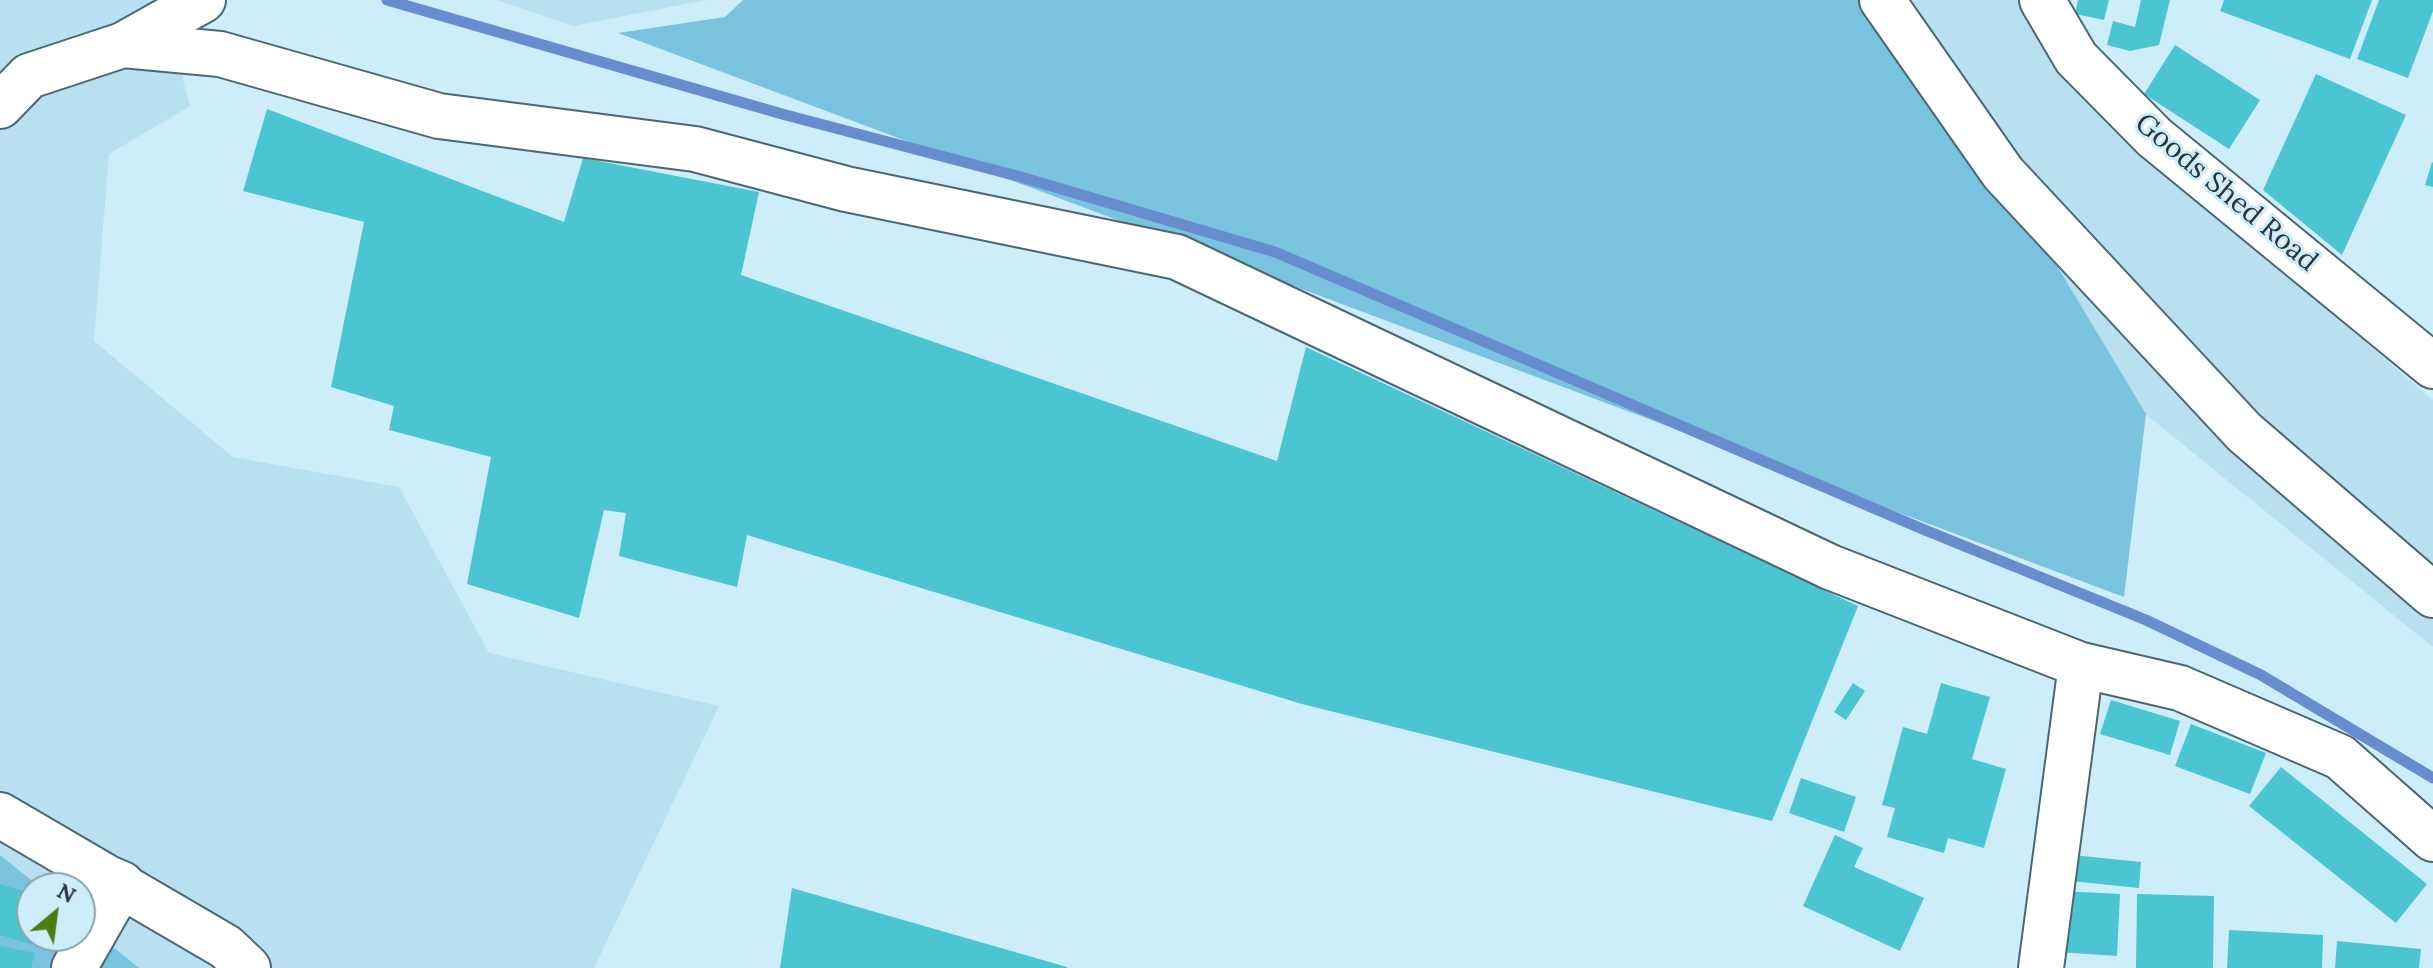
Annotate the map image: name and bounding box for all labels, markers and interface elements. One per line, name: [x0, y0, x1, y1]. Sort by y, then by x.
street label: Goods Shed Road: [2128, 107, 2324, 279]
north arrow: [16, 872, 96, 952]
text: N: [52, 876, 81, 909]

